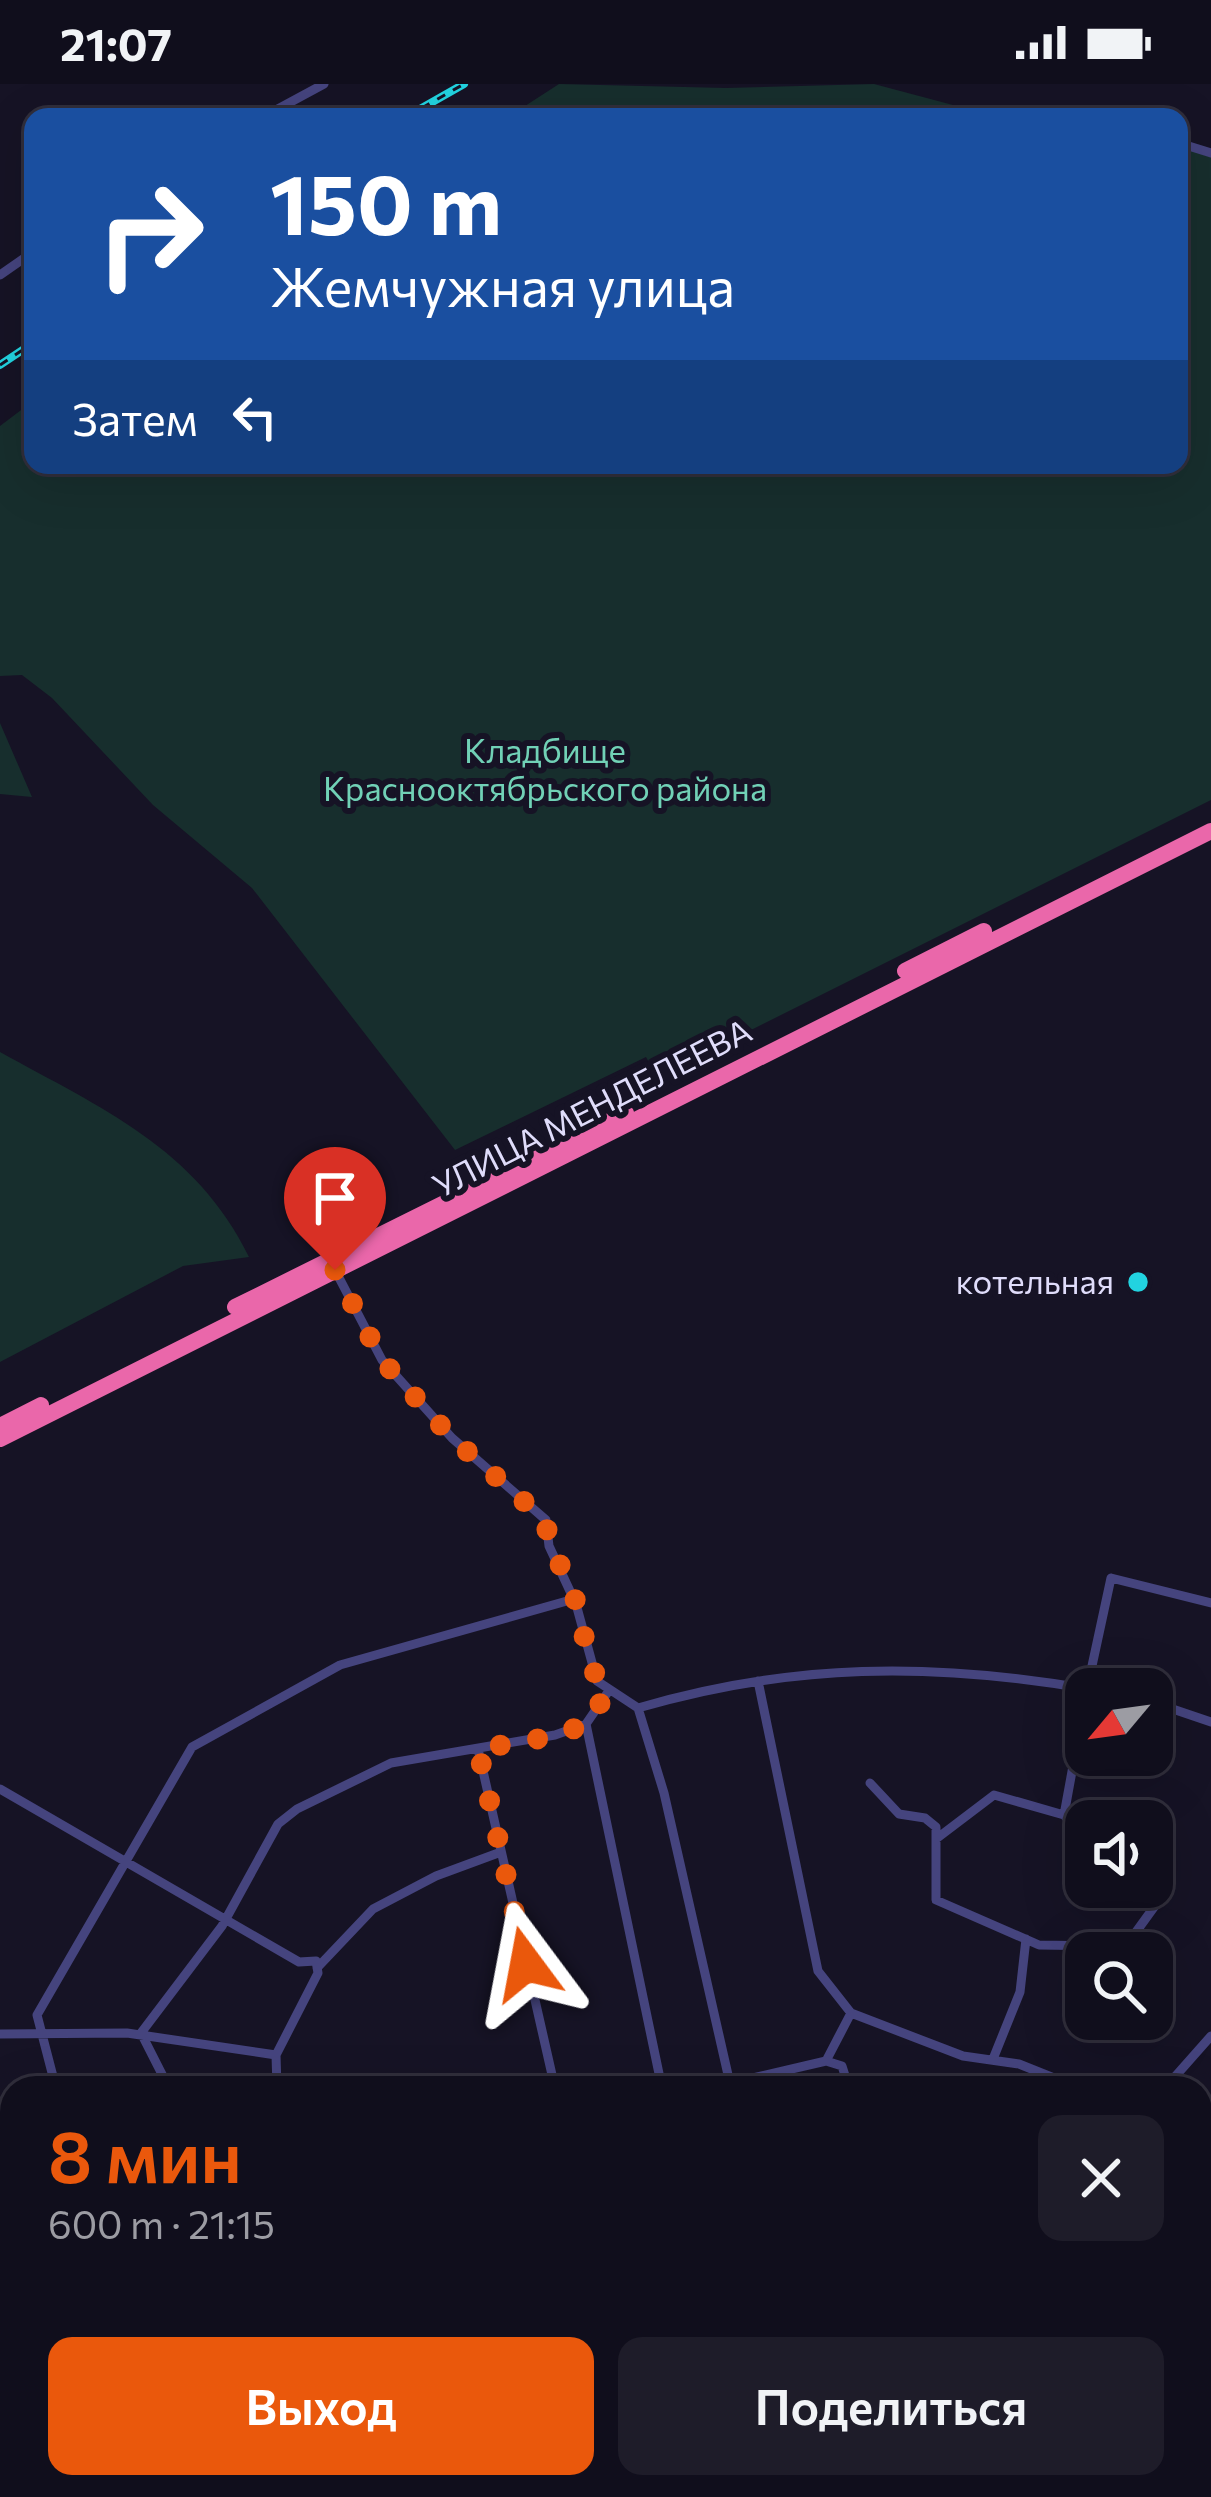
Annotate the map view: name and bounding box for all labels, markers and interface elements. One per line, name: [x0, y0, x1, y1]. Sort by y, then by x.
text: 21:07: [60, 15, 172, 70]
text: 150 m: [270, 150, 502, 252]
icon: right: [72, 156, 228, 312]
text: Жемчужная улица: [270, 252, 735, 318]
icon: left: [222, 384, 288, 450]
text: Затем: [72, 390, 198, 445]
park label: Кладбище Краснооктябрьского района: [323, 729, 767, 808]
street label: УЛИЦА МЕНДЕЛЕЕВА: [425, 1008, 758, 1205]
pin: [284, 1147, 386, 1270]
icon: arrive: [302, 1165, 368, 1231]
place label: котельная: [956, 1260, 1114, 1301]
marker: котельная: [1125, 1269, 1151, 1295]
north arrow: [1065, 1668, 1173, 1776]
map controls: [1065, 1668, 1173, 2040]
button: sound: [1065, 1800, 1173, 1908]
position arrow: [463, 1901, 589, 2027]
button: search: [1065, 1932, 1173, 2040]
text: 8 мин: [48, 2110, 242, 2198]
button: close: [1038, 2115, 1164, 2241]
text: 600 m · 21:15: [48, 2199, 275, 2247]
button: Выход: [48, 2337, 594, 2475]
button: Поделиться: [618, 2337, 1164, 2475]

